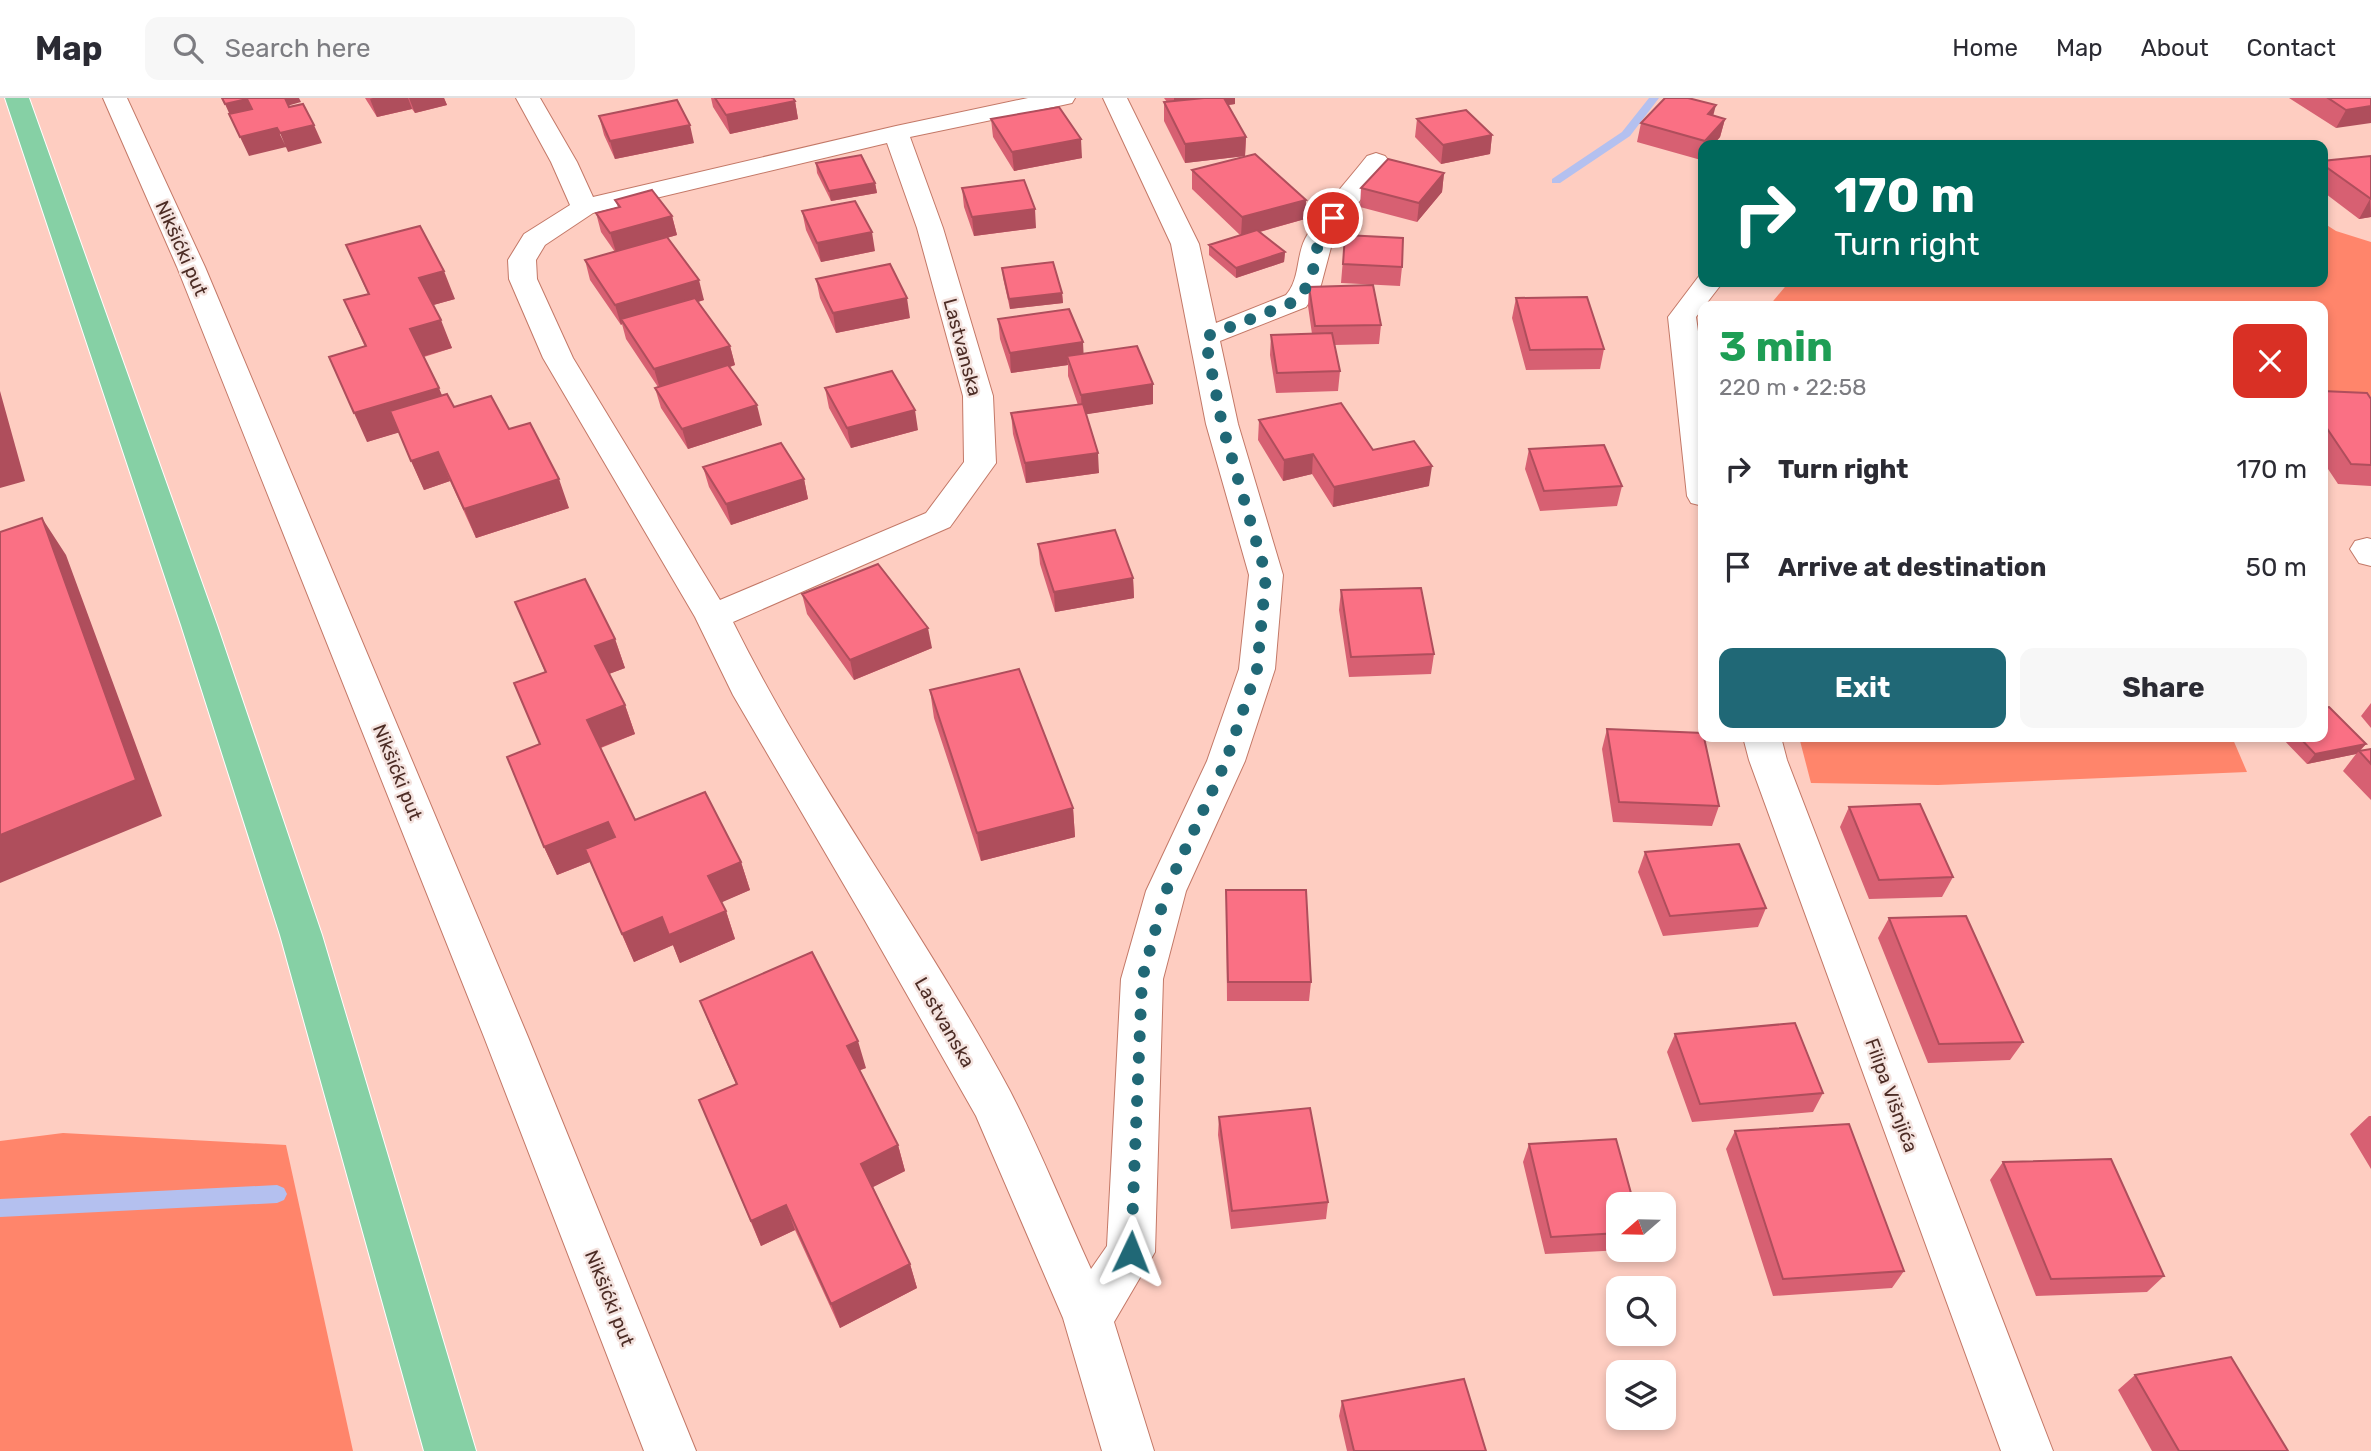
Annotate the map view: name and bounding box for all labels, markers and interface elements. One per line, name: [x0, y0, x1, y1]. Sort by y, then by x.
search box: [145, 17, 635, 80]
text: Map: [35, 29, 103, 68]
icon: search: [169, 29, 207, 67]
text: Search here: [225, 33, 370, 64]
text: Home: [1952, 34, 2018, 62]
text: Map: [2056, 34, 2103, 62]
text: About: [2141, 34, 2209, 62]
text: Contact: [2247, 34, 2336, 62]
text: 170 m: [1834, 166, 1975, 224]
icon: right: [1719, 168, 1810, 259]
pin: [1303, 188, 1363, 248]
street label: Nikšićki put: [150, 197, 213, 300]
icon: arrive: [1314, 199, 1352, 237]
text: Turn right: [1834, 225, 1979, 263]
street label: Lastvanska: [938, 296, 987, 399]
text: 3 min: [1719, 322, 1833, 372]
button: close: [2233, 324, 2307, 398]
text: 220 m · 22:58: [1719, 373, 1867, 401]
icon: right: [1719, 450, 1757, 488]
text: Turn right: [1778, 454, 1908, 485]
text: 170 m: [2237, 454, 2307, 485]
icon: arrive: [1719, 548, 1757, 586]
text: Arrive at destination: [1778, 552, 2046, 583]
text: 50 m: [2246, 552, 2307, 583]
button: Exit: [1719, 648, 2006, 728]
button: Share: [2020, 648, 2307, 728]
street label: Nikšićki put: [368, 721, 427, 824]
street label: Lastvanska: [910, 973, 980, 1071]
street label: Filipa Višnjića: [1860, 1035, 1923, 1155]
north arrow: [1606, 1192, 1676, 1262]
map controls: [1606, 1192, 1676, 1430]
position arrow: [1094, 1215, 1168, 1289]
street label: Nikšićki put: [580, 1247, 639, 1350]
button: search: [1606, 1276, 1676, 1346]
button: layers: [1606, 1360, 1676, 1430]

